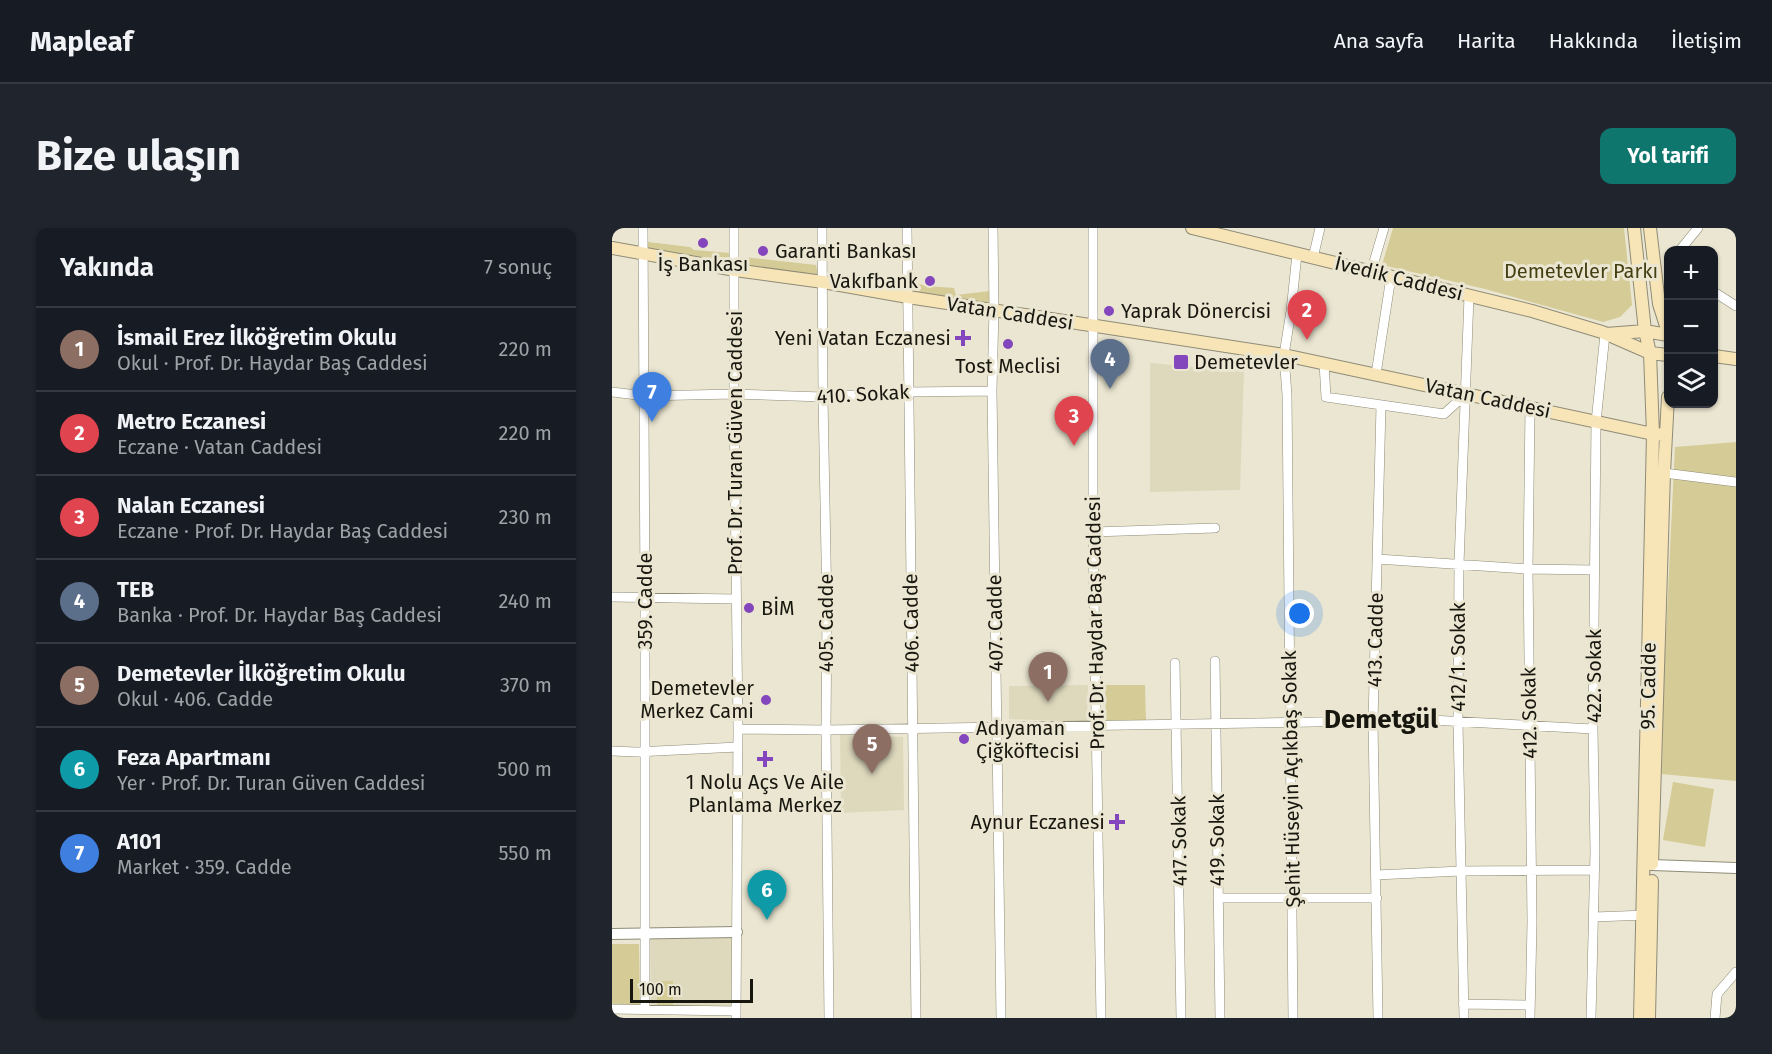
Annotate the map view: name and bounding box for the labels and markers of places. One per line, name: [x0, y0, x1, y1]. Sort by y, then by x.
marker: İş Bankası: [696, 236, 710, 250]
place label: Garanti Bankası: [775, 239, 917, 263]
marker: Garanti Bankası: [756, 244, 770, 258]
place label: İş Bankası: [658, 252, 748, 277]
place label: Vakıfbank: [830, 269, 919, 293]
marker: Vakıfbank: [923, 274, 937, 288]
pin: 2: [1288, 291, 1326, 340]
place label: Yaprak Dönercisi: [1121, 299, 1271, 323]
marker: Yaprak Dönercisi: [1102, 304, 1116, 318]
place label: Yeni Vatan Eczanesi: [775, 326, 951, 350]
marker: Yeni Vatan Eczanesi: [956, 331, 970, 345]
marker: Tost Meclisi: [1001, 337, 1015, 351]
pin: 4: [1090, 340, 1130, 389]
place label: Demetevler: [1194, 350, 1298, 374]
marker: Demetevler: [1172, 353, 1190, 371]
place label: Tost Meclisi: [955, 354, 1061, 378]
pin: 7: [632, 372, 672, 422]
pin: 3: [1054, 396, 1094, 446]
place label: BİM: [761, 596, 795, 620]
marker: BİM: [742, 601, 756, 615]
pin: 1: [1028, 652, 1068, 702]
place label: Demetevler Merkez Cami: [640, 676, 754, 723]
marker: Demetevler Merkez Cami: [759, 693, 773, 707]
place label: Adıyaman Çiğköftecisi: [976, 716, 1080, 764]
pin: 5: [852, 724, 892, 774]
marker: Adıyaman Çiğköftecisi: [957, 732, 971, 746]
marker: 1 Nolu Açs Ve Aile Planlama Merkez: [756, 750, 774, 768]
place label: 1 Nolu Açs Ve Aile Planlama Merkez: [686, 770, 844, 817]
place label: Aynur Eczanesi: [971, 810, 1105, 834]
marker: Aynur Eczanesi: [1110, 815, 1124, 829]
pin: 6: [748, 870, 786, 920]

